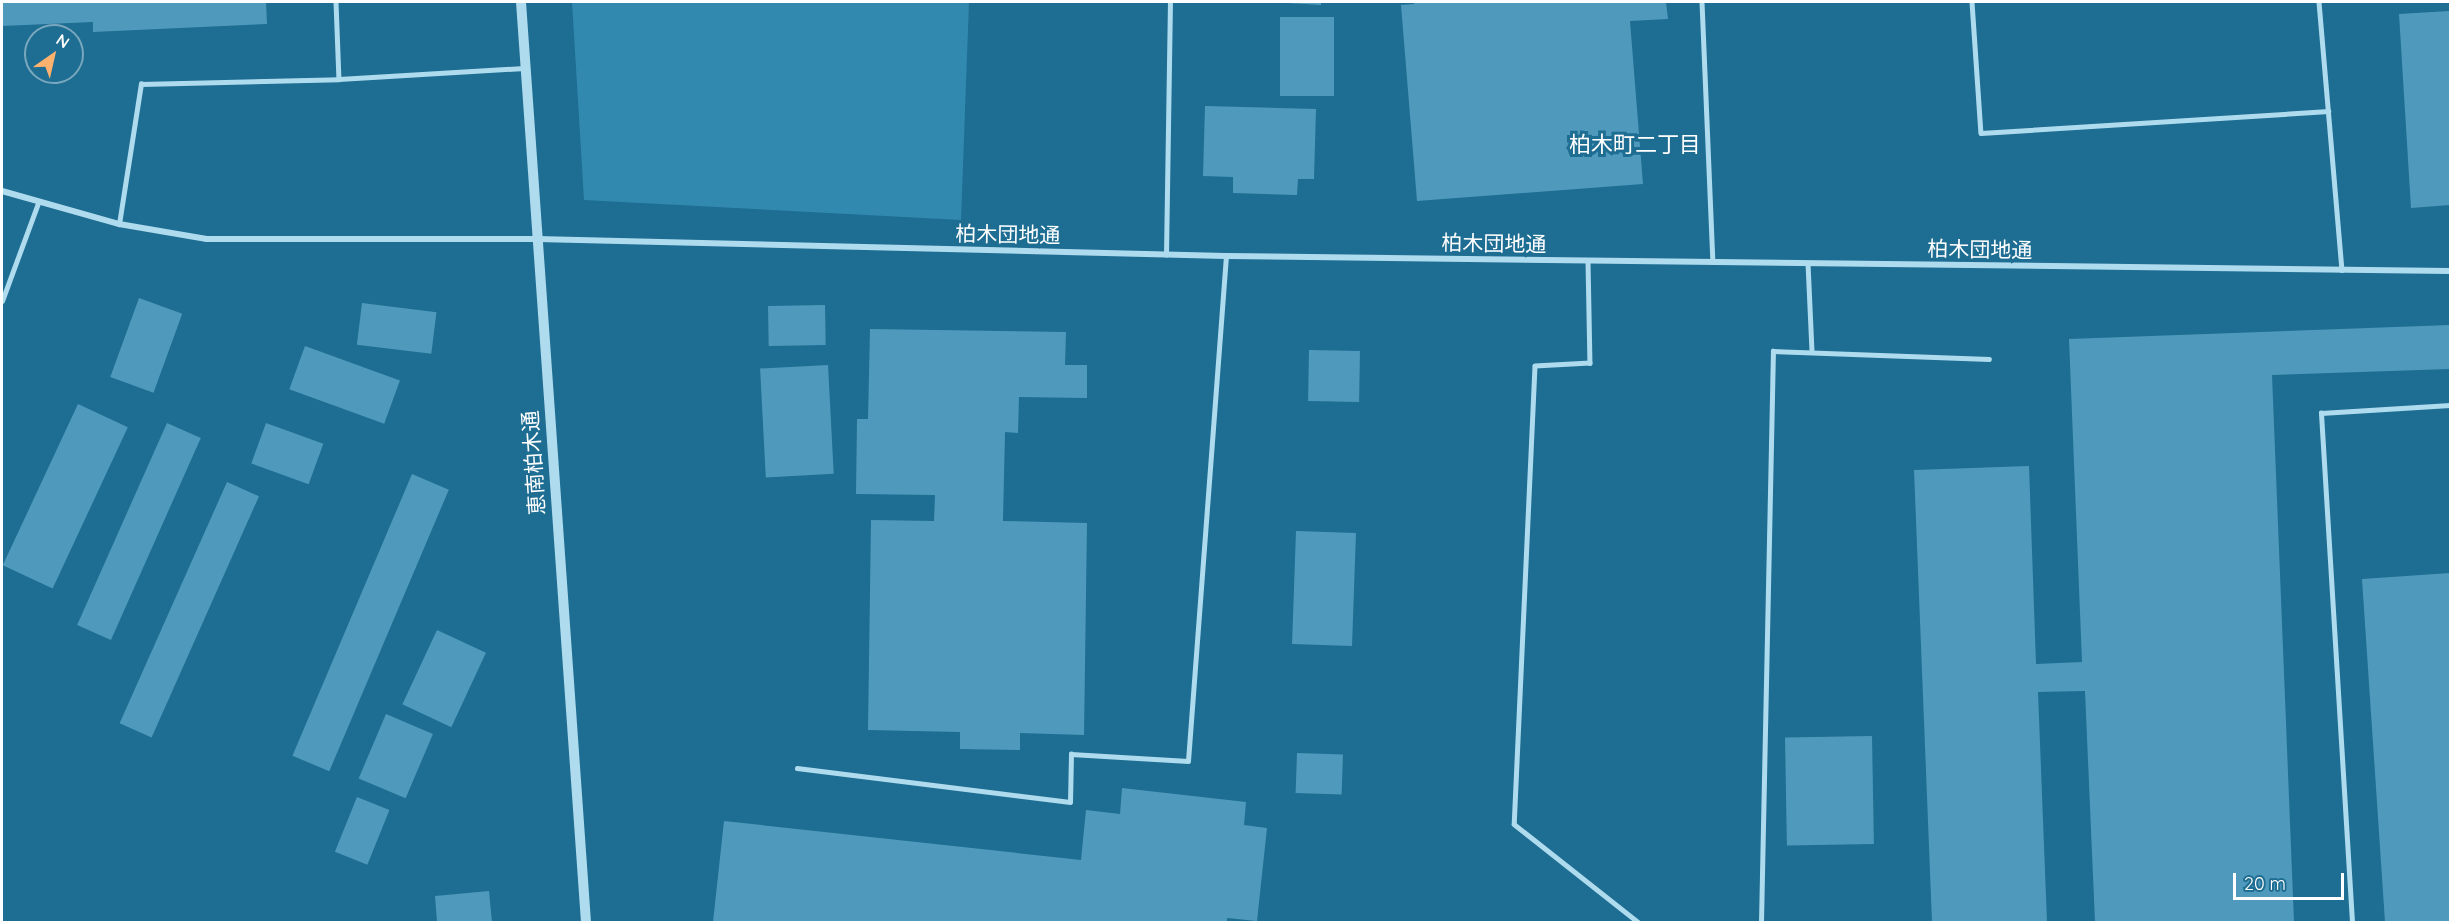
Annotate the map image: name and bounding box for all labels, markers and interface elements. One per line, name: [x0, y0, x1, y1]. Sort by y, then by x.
north arrow: [24, 24, 84, 84]
text: N: [52, 29, 73, 52]
district label: 柏木町二丁目: [1569, 132, 1701, 158]
street label: 柏木団地通: [955, 220, 1061, 248]
street label: 柏木団地通: [1441, 229, 1547, 257]
street label: 柏木団地通: [1927, 235, 2033, 263]
street label: 恵南柏木通: [517, 410, 549, 516]
scale bar: [2236, 861, 2347, 899]
text: 20 m: [2244, 872, 2286, 895]

